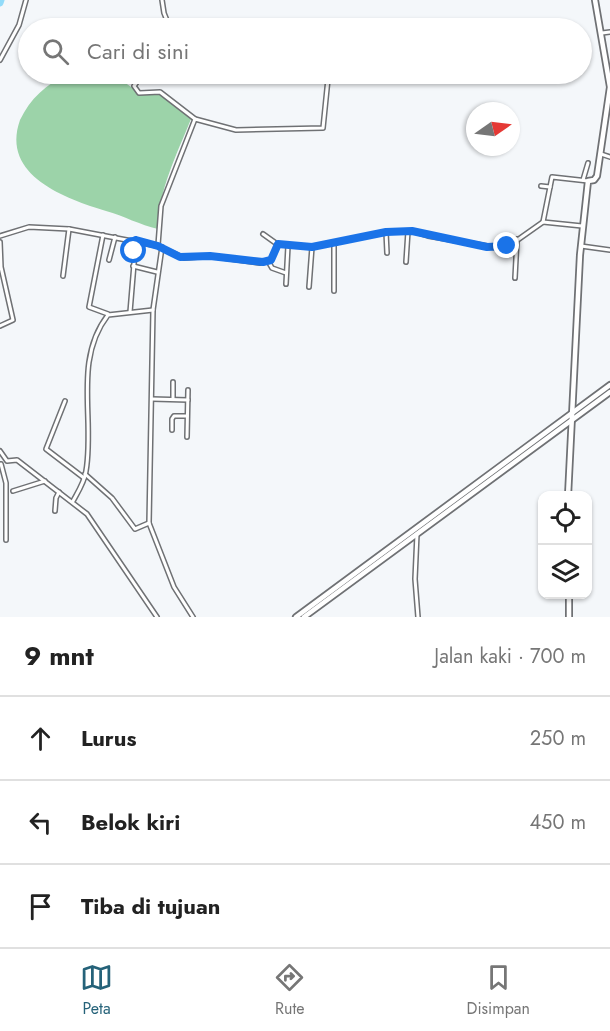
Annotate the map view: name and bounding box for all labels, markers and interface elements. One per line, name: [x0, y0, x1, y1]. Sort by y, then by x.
search box: [18, 18, 592, 84]
icon: search: [39, 35, 72, 68]
text: Cari di sini: [87, 35, 189, 67]
north arrow: [466, 102, 520, 156]
route end: [493, 232, 519, 258]
route start: [120, 237, 146, 263]
map controls: [538, 491, 592, 599]
button: locate: [538, 491, 592, 545]
button: layers: [538, 545, 592, 599]
text: 9 mnt: [24, 637, 94, 675]
text: Jalan kaki · 700 m: [434, 642, 586, 671]
icon: ahead: [24, 722, 57, 755]
text: Lurus: [81, 722, 137, 754]
text: 250 m: [530, 724, 586, 753]
icon: left: [24, 806, 57, 839]
text: Belok kiri: [81, 806, 180, 838]
text: 450 m: [529, 808, 586, 837]
icon: arrive: [24, 890, 57, 923]
text: Tiba di tujuan: [81, 890, 220, 922]
tab: Peta: [80, 961, 113, 1020]
tab: Rute: [273, 961, 306, 1020]
tab: Disimpan: [467, 961, 530, 1020]

